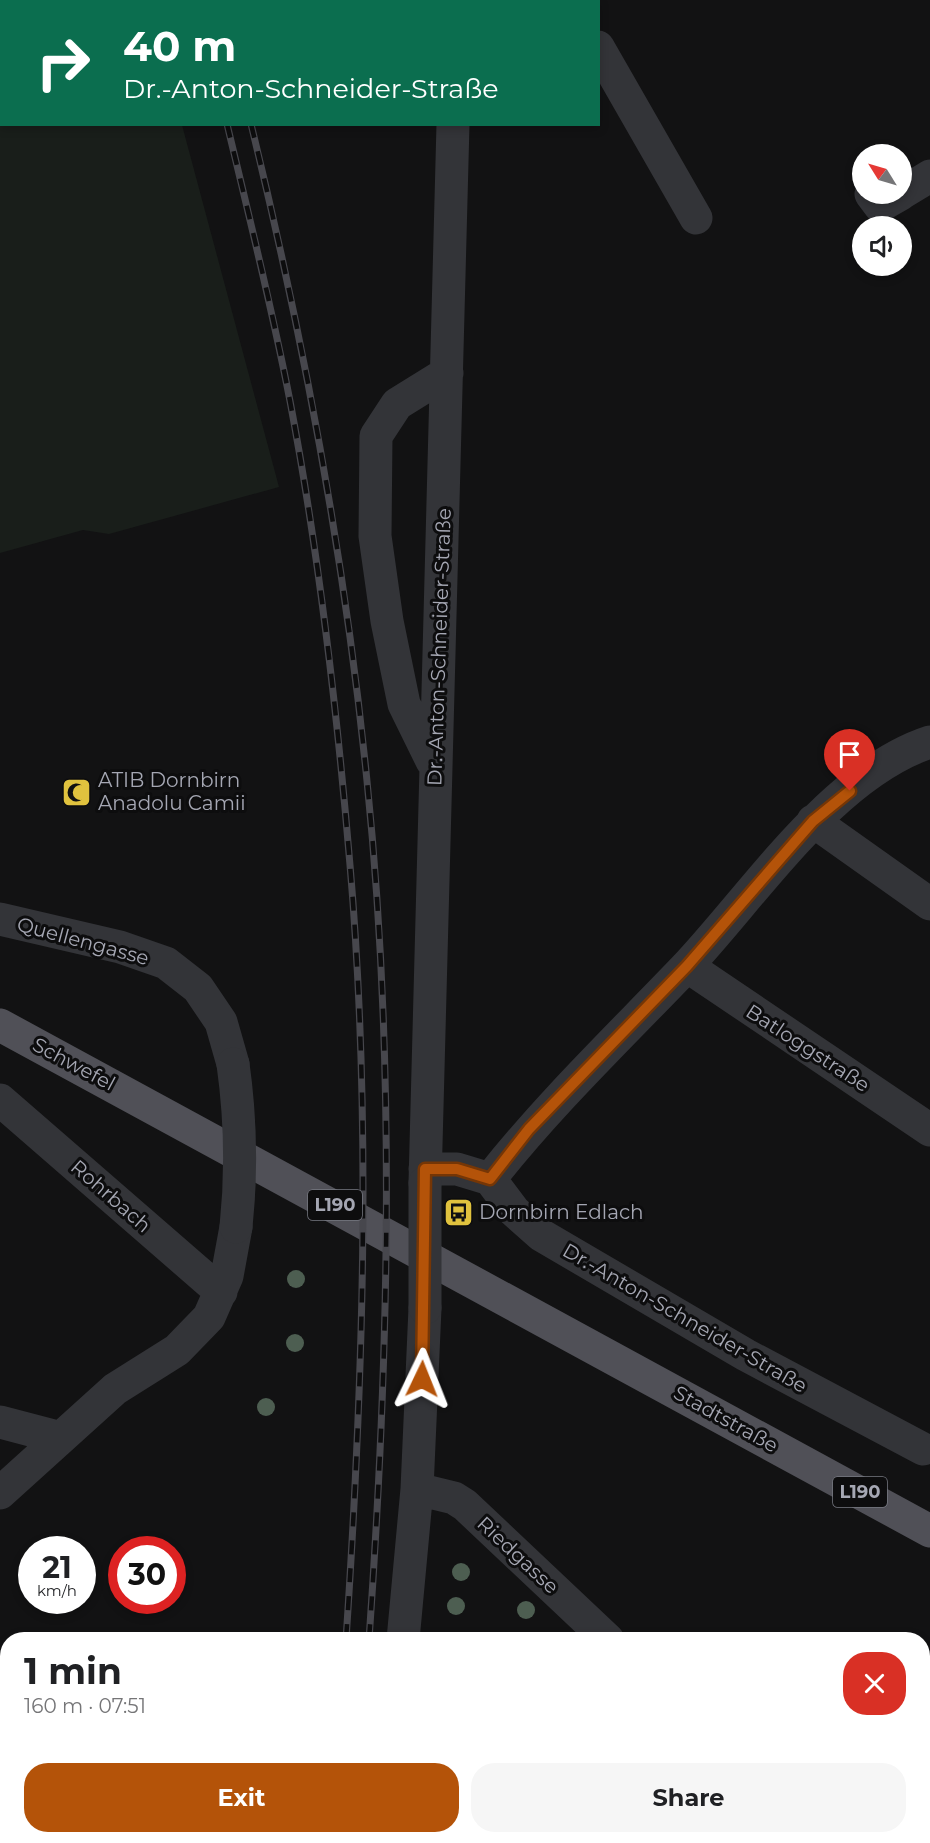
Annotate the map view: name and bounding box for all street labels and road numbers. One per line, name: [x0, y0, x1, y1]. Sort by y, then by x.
street label: Dr.-Anton-Schneider-Straße: [422, 508, 456, 786]
street label: Quellengasse: [14, 912, 152, 970]
street label: Batloggstraße: [742, 999, 874, 1097]
street label: Schwefel: [29, 1032, 119, 1096]
street label: Rohrbach: [66, 1155, 156, 1237]
road number: L190: [308, 1190, 362, 1220]
street label: Dr.-Anton-Schneider-Straße: [559, 1238, 811, 1398]
street label: Stadtstraße: [670, 1380, 782, 1458]
road number: L190: [833, 1477, 887, 1507]
street label: Riedgasse: [472, 1511, 564, 1599]

